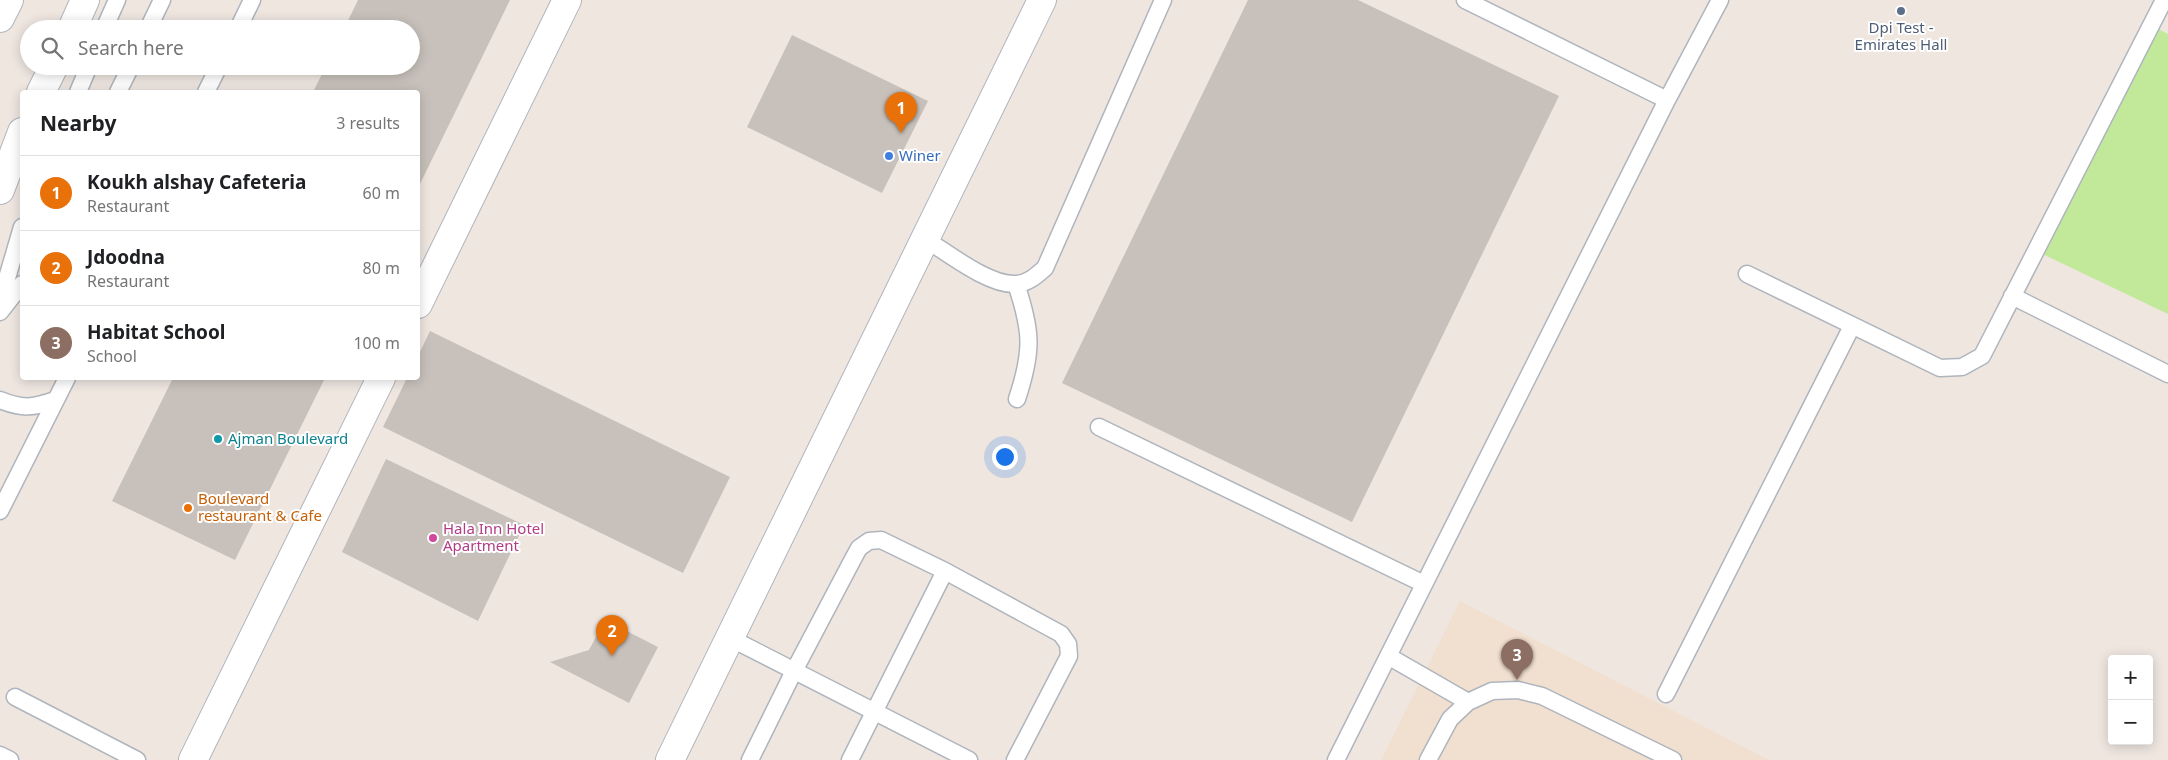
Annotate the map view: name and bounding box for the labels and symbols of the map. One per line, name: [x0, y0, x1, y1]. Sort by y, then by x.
marker: Dpi Test - Emirates Hall: [1895, 5, 1907, 17]
place label: Dpi Test - Emirates Hall: [1855, 17, 1947, 54]
pin: 1: [885, 92, 917, 133]
place label: Winer: [899, 145, 941, 165]
marker: Winer: [883, 150, 895, 162]
place label: Ajman Boulevard: [228, 428, 348, 448]
marker: Ajman Boulevard: [212, 433, 224, 445]
your location: [992, 444, 1018, 470]
place label: Boulevard restaurant & Cafe: [198, 488, 322, 525]
marker: Boulevard restaurant & Cafe: [182, 502, 194, 514]
place label: Hala Inn Hotel Apartment: [443, 518, 544, 555]
marker: Hala Inn Hotel Apartment: [427, 532, 439, 544]
pin: 2: [596, 615, 628, 656]
pin: 3: [1501, 639, 1533, 680]

